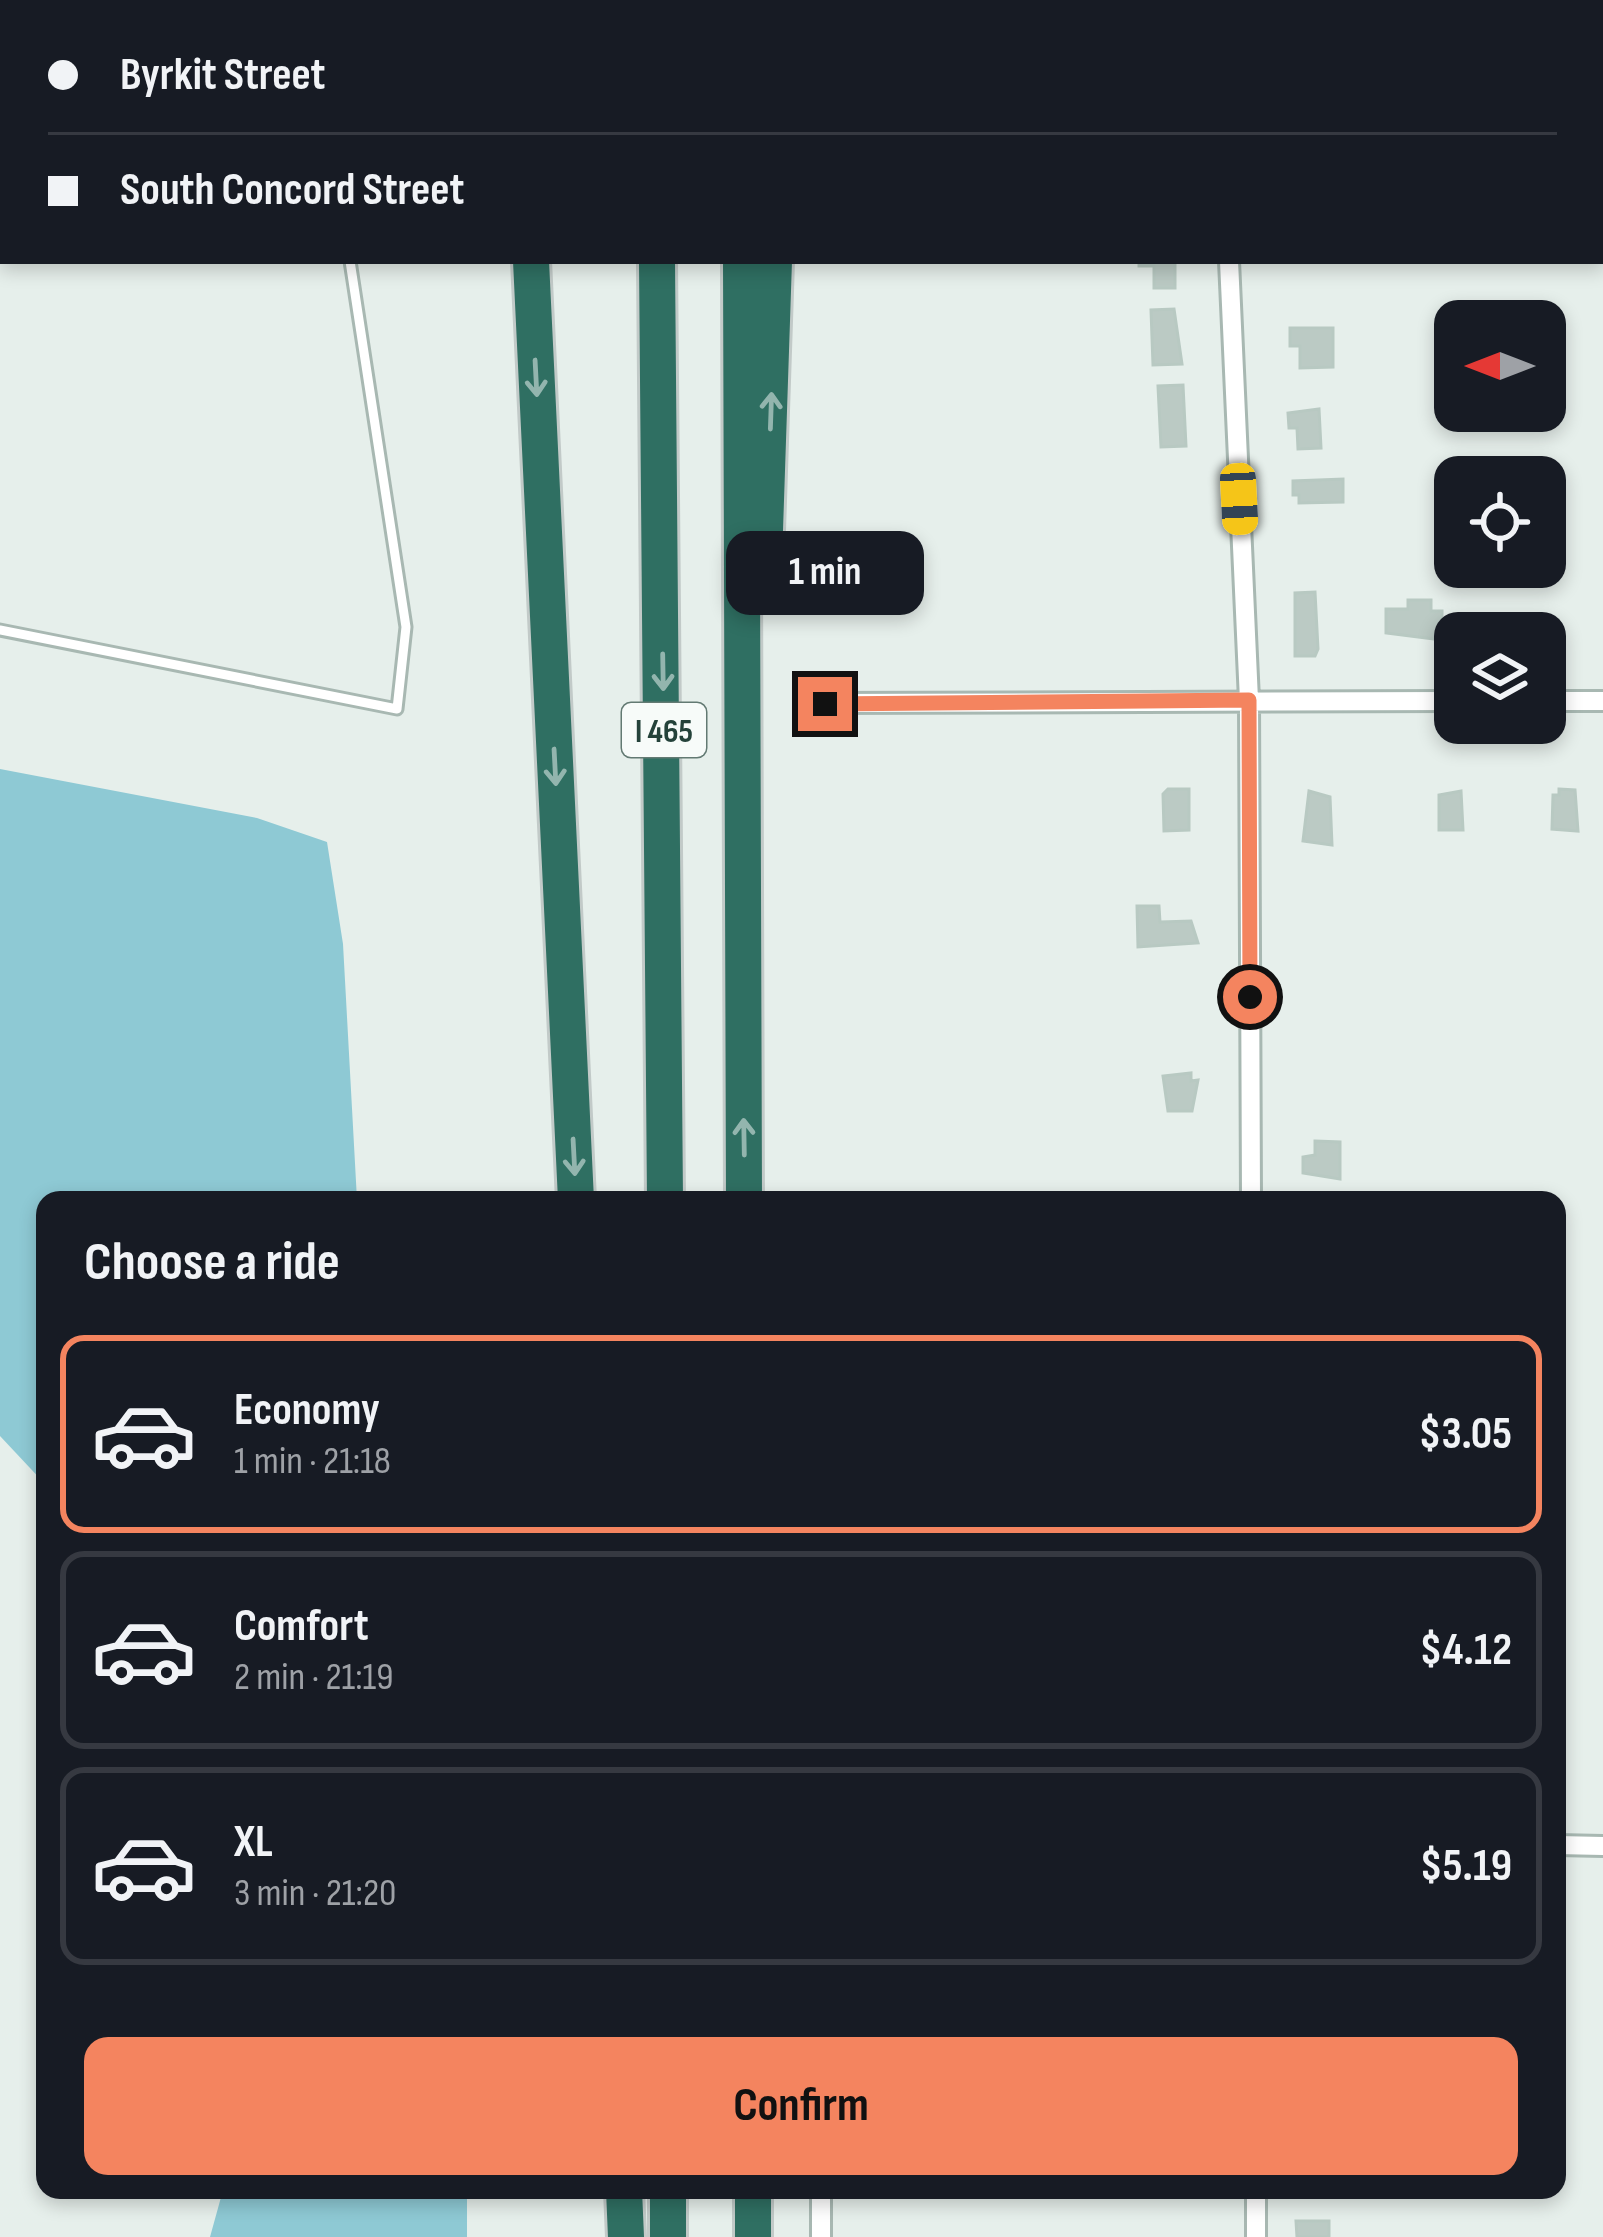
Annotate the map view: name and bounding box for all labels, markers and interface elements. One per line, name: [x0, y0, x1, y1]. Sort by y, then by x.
text: Byrkit Street: [120, 48, 325, 103]
text: South Concord Street: [120, 163, 464, 218]
north arrow: [1434, 300, 1566, 432]
map controls: [1434, 300, 1566, 744]
one-way arrow: [525, 358, 548, 397]
one-way arrow: [759, 392, 782, 431]
button: locate: [1434, 456, 1566, 588]
car: [1219, 462, 1259, 536]
callout: 1 min: [726, 530, 924, 614]
text: 1 min: [789, 549, 861, 596]
button: layers: [1434, 612, 1566, 744]
one-way arrow: [652, 652, 674, 691]
route end: [798, 677, 852, 731]
road number: I 465: [622, 703, 706, 757]
one-way arrow: [544, 747, 567, 786]
route start: [1223, 970, 1277, 1024]
one-way arrow: [732, 1118, 755, 1157]
one-way arrow: [563, 1137, 586, 1176]
text: Choose a ride: [84, 1230, 340, 1295]
icon: car: [90, 1380, 198, 1488]
text: Economy: [234, 1383, 380, 1438]
text: $3.05: [1418, 1407, 1512, 1462]
text: 1 min · 21:18: [234, 1438, 391, 1485]
icon: car: [90, 1596, 198, 1704]
text: Comfort: [234, 1599, 369, 1654]
text: $4.12: [1420, 1623, 1512, 1678]
text: 2 min · 21:19: [234, 1654, 394, 1701]
icon: car: [90, 1812, 198, 1920]
text: XL: [234, 1815, 273, 1870]
text: $5.19: [1420, 1839, 1512, 1894]
text: 3 min · 21:20: [234, 1870, 396, 1917]
button: Confirm: [84, 2037, 1518, 2175]

